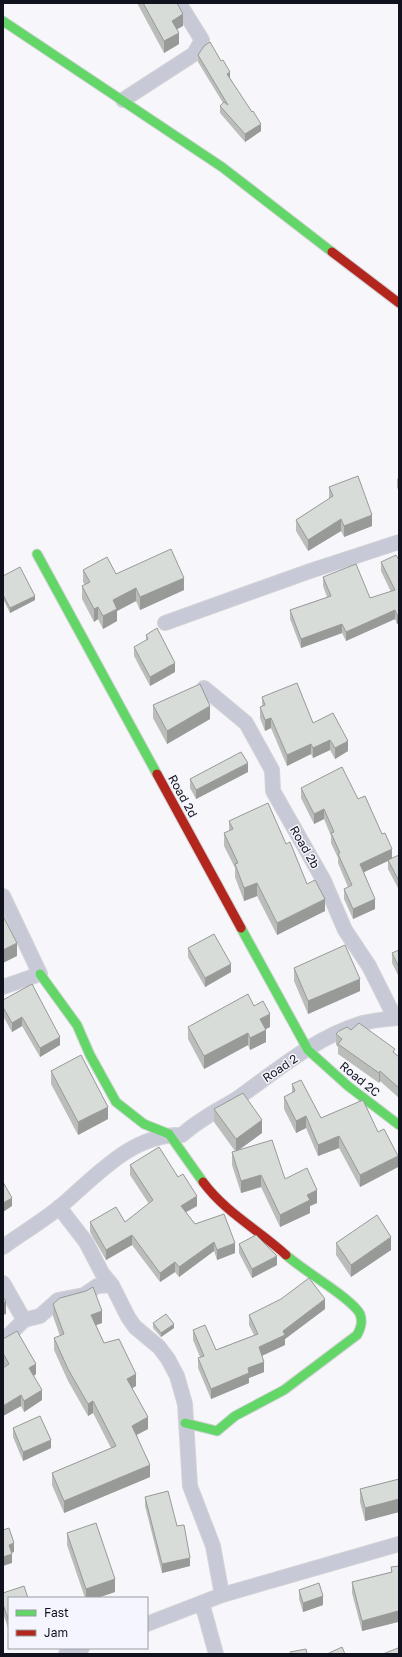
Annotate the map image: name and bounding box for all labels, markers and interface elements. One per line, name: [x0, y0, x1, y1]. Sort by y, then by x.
street label: Road 2d: [165, 772, 201, 820]
street label: Road 2b: [287, 823, 323, 871]
street label: Road 2: [259, 1051, 301, 1085]
street label: Road 2C: [337, 1058, 383, 1100]
legend: [8, 1597, 148, 1649]
text: Fast: [44, 1605, 69, 1620]
text: Jam: [44, 1625, 68, 1640]

